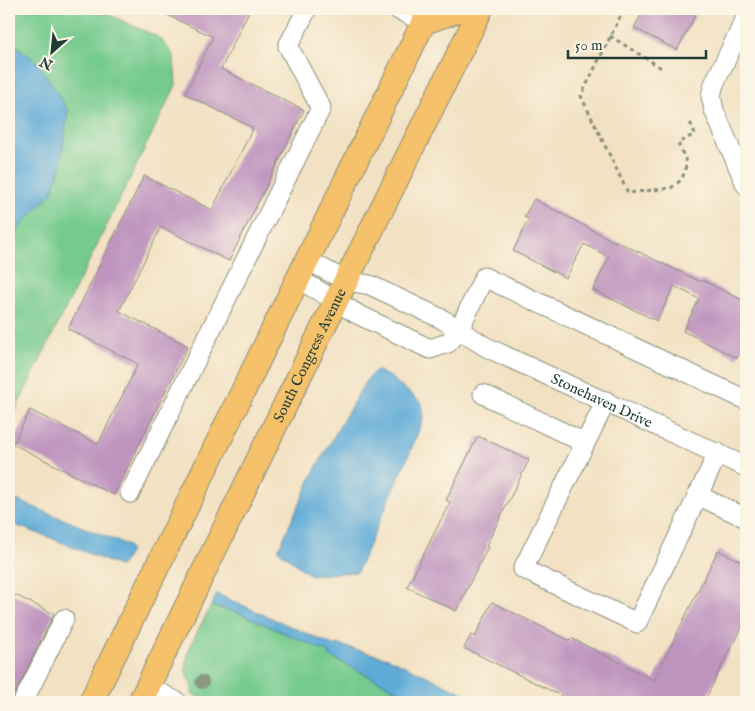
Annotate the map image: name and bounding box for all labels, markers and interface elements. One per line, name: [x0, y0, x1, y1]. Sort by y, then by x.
north arrow: [28, 28, 78, 78]
scale bar: [568, 28, 705, 60]
text: 50 m: [575, 36, 603, 55]
text: N: [37, 52, 57, 74]
street label: South Congress Avenue: [269, 285, 351, 426]
street label: Stonehaven Drive: [548, 369, 656, 433]

